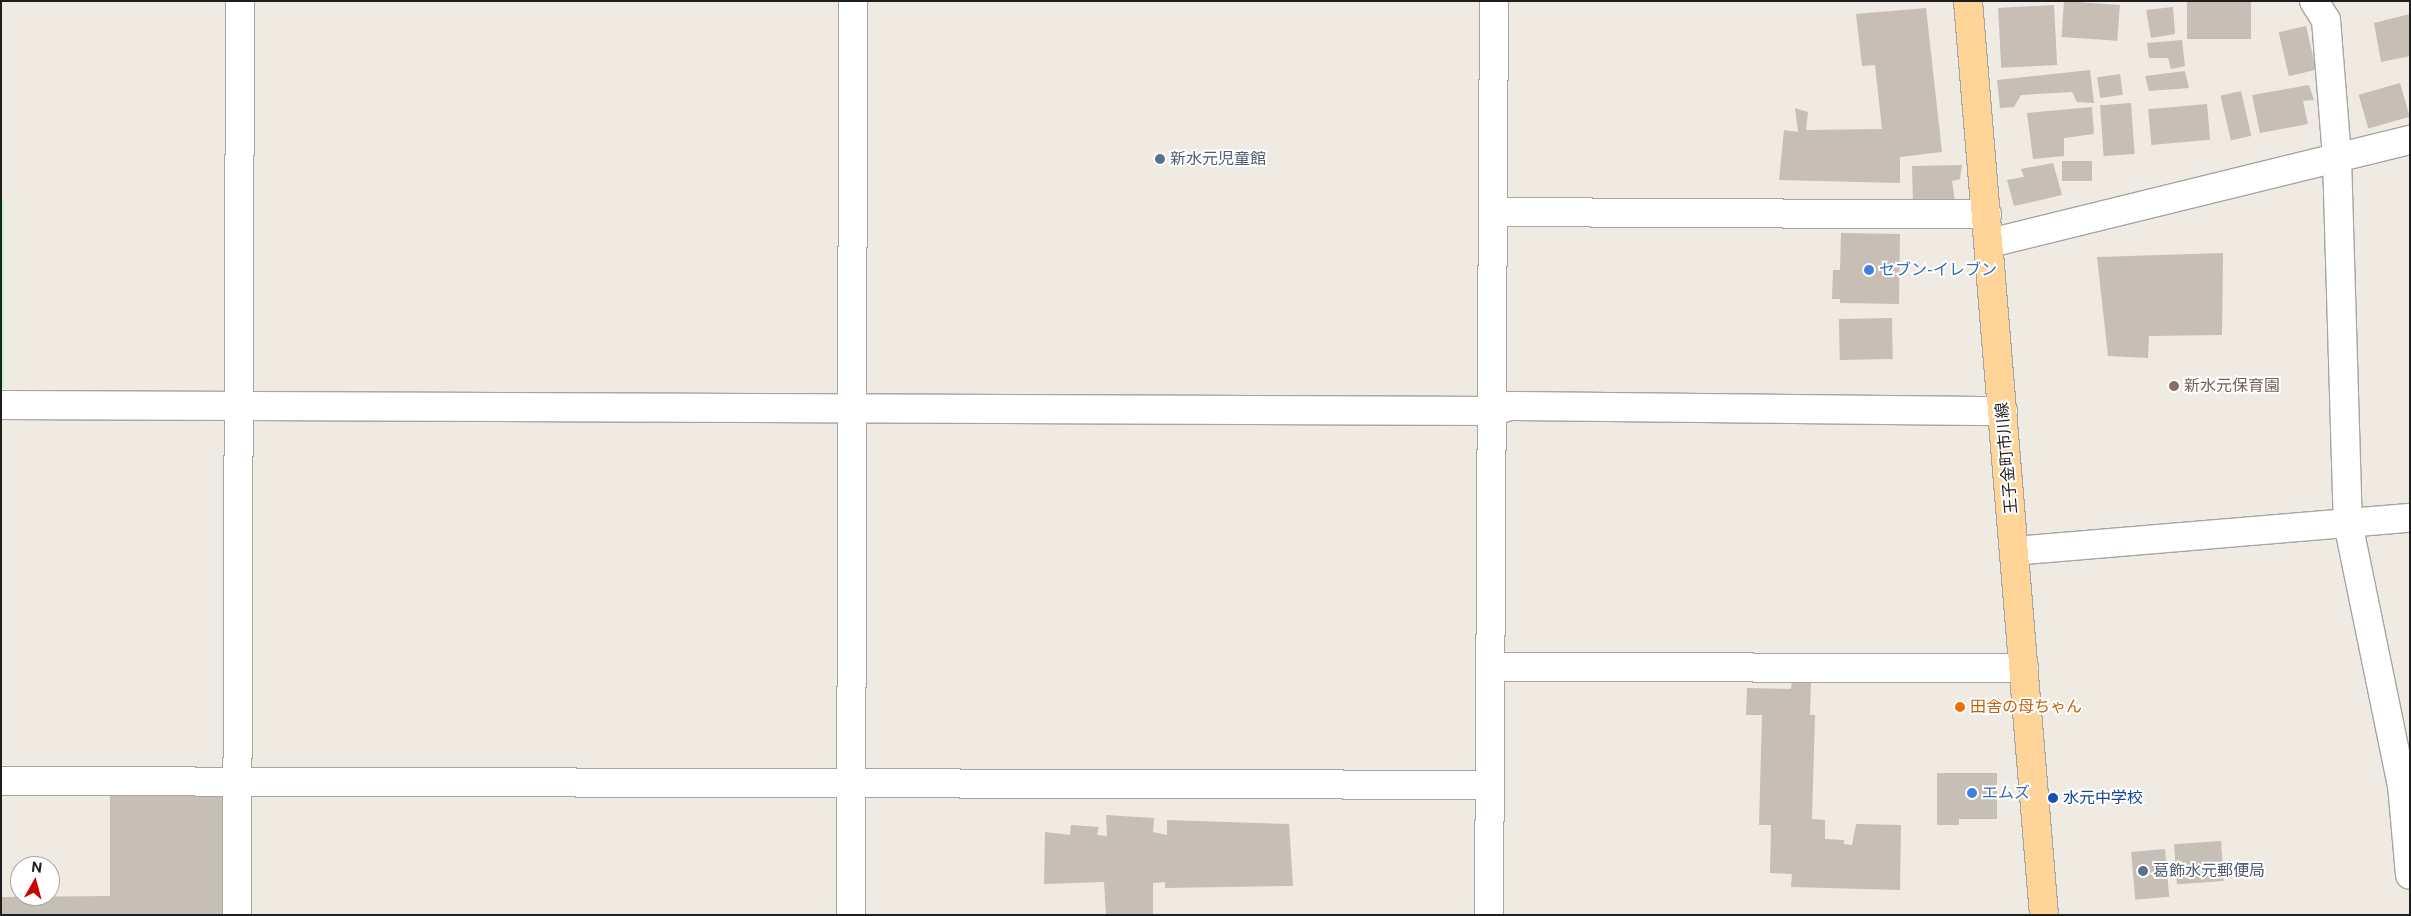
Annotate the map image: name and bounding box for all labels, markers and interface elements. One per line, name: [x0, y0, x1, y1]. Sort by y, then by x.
place label: 新水元児童館: [1170, 149, 1266, 169]
marker: 新水元児童館: [1154, 153, 1166, 165]
place label: セブン-イレブン: [1879, 260, 1997, 280]
marker: セブン-イレブン: [1863, 264, 1875, 276]
place label: 新水元保育園: [2184, 376, 2280, 396]
marker: 新水元保育園: [2168, 380, 2180, 392]
street label: 王子金町市川線: [1993, 401, 2021, 515]
place label: 田舎の母ちゃん: [1970, 697, 2082, 717]
marker: 田舎の母ちゃん: [1954, 701, 1966, 713]
place label: エムズ: [1982, 783, 2030, 803]
marker: エムズ: [1966, 787, 1978, 799]
place label: 水元中学校: [2063, 788, 2143, 808]
marker: 水元中学校: [2047, 792, 2059, 804]
north arrow: [10, 856, 60, 906]
text: N: [30, 858, 43, 876]
place label: 葛飾水元郵便局: [2153, 861, 2265, 881]
marker: 葛飾水元郵便局: [2137, 865, 2149, 877]

